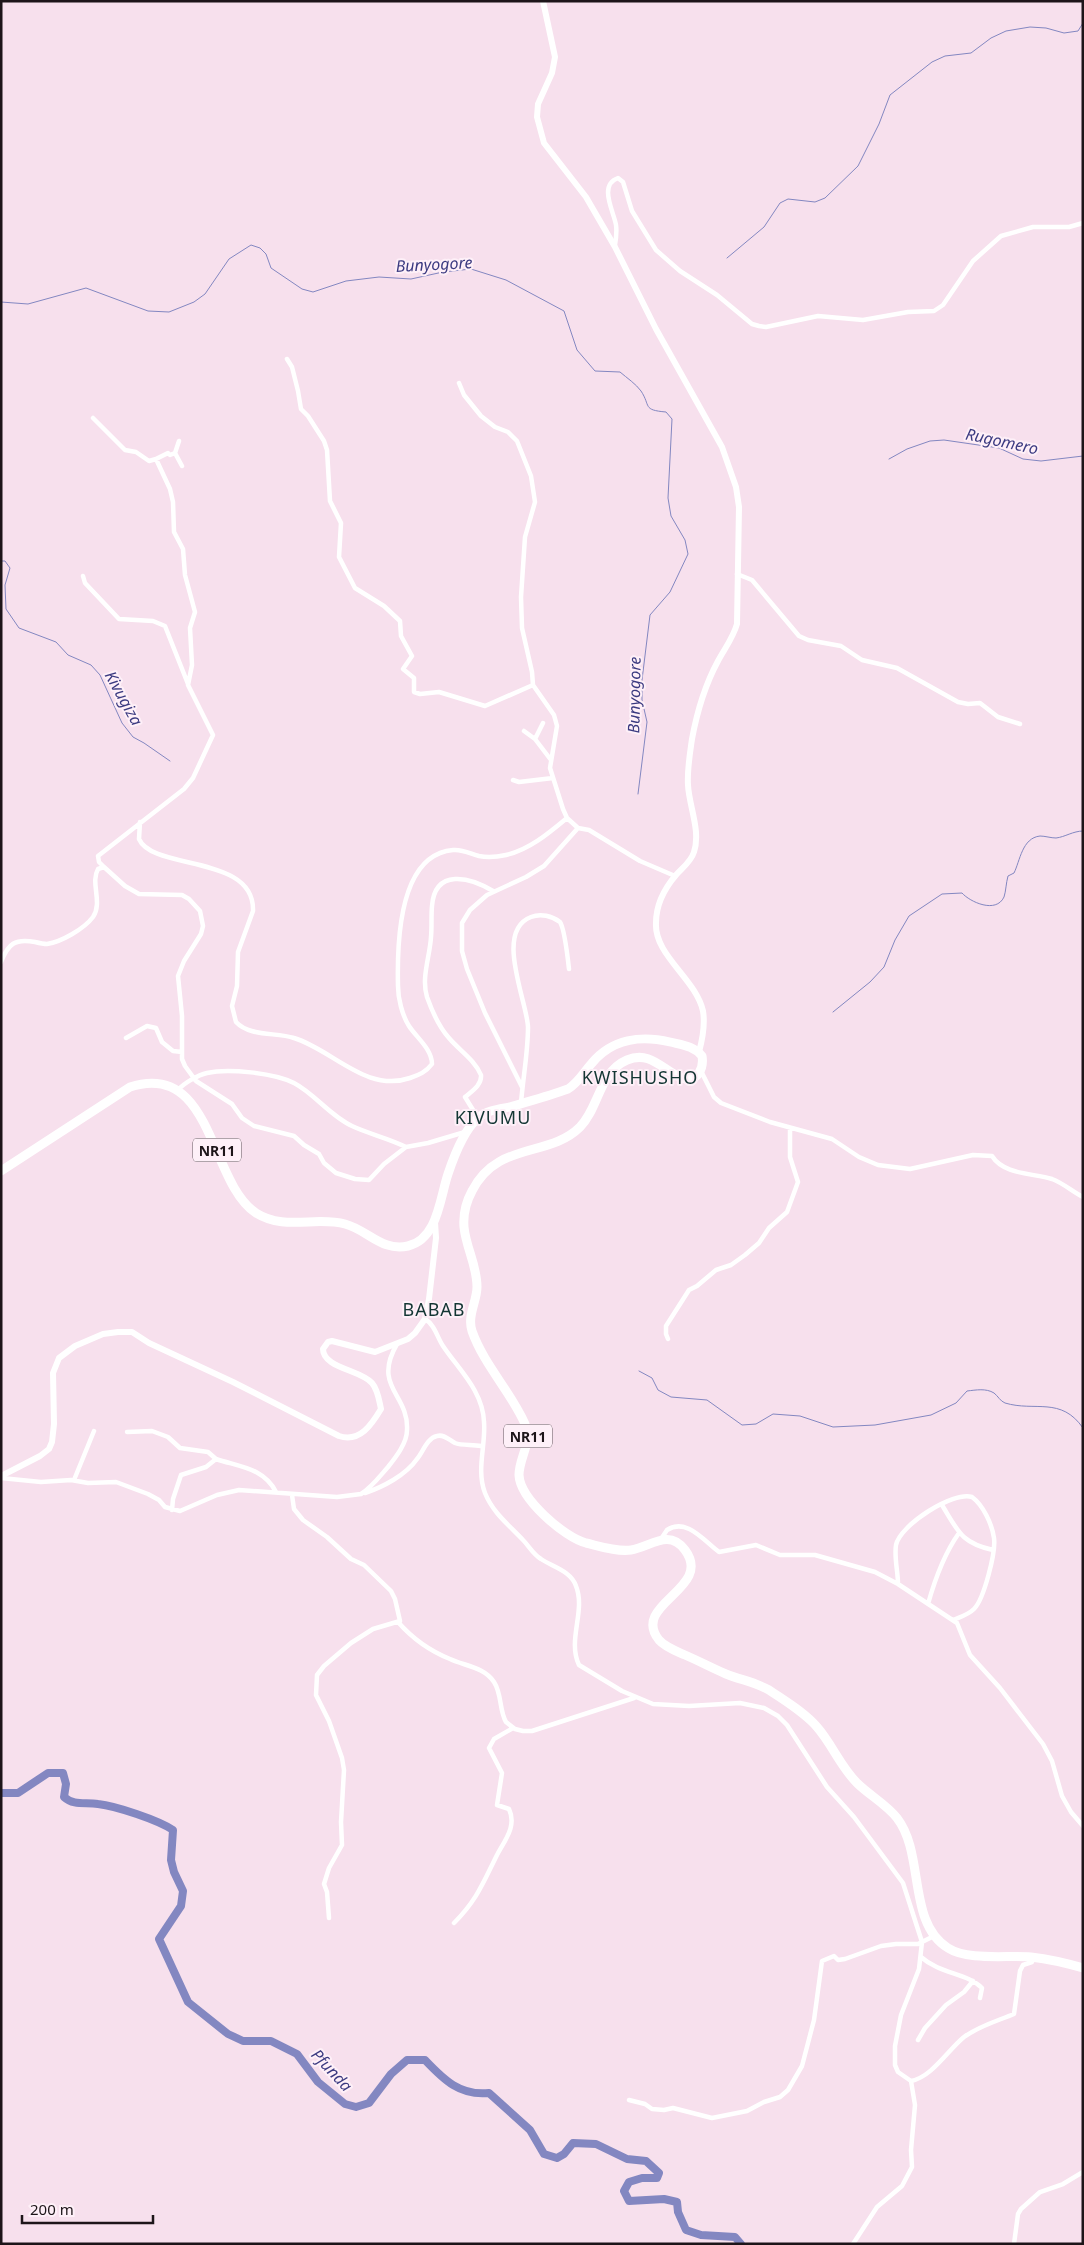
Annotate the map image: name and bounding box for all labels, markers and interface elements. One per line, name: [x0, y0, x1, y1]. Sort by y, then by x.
water label: Bunyogore: [395, 251, 473, 277]
water label: Rugomero: [964, 423, 1040, 459]
water label: Bunyogore: [622, 656, 646, 734]
water label: Kivugiza: [100, 667, 148, 729]
district label: KWISHUSHO: [582, 1065, 698, 1089]
district label: KIVUMU: [455, 1105, 531, 1129]
road number: NR11: [193, 1138, 241, 1162]
district label: BABAB: [402, 1297, 466, 1321]
road number: NR11: [504, 1424, 552, 1448]
water label: Pfunda: [307, 2044, 357, 2096]
scale bar: [22, 2192, 154, 2224]
text: 200 m: [30, 2199, 74, 2219]

